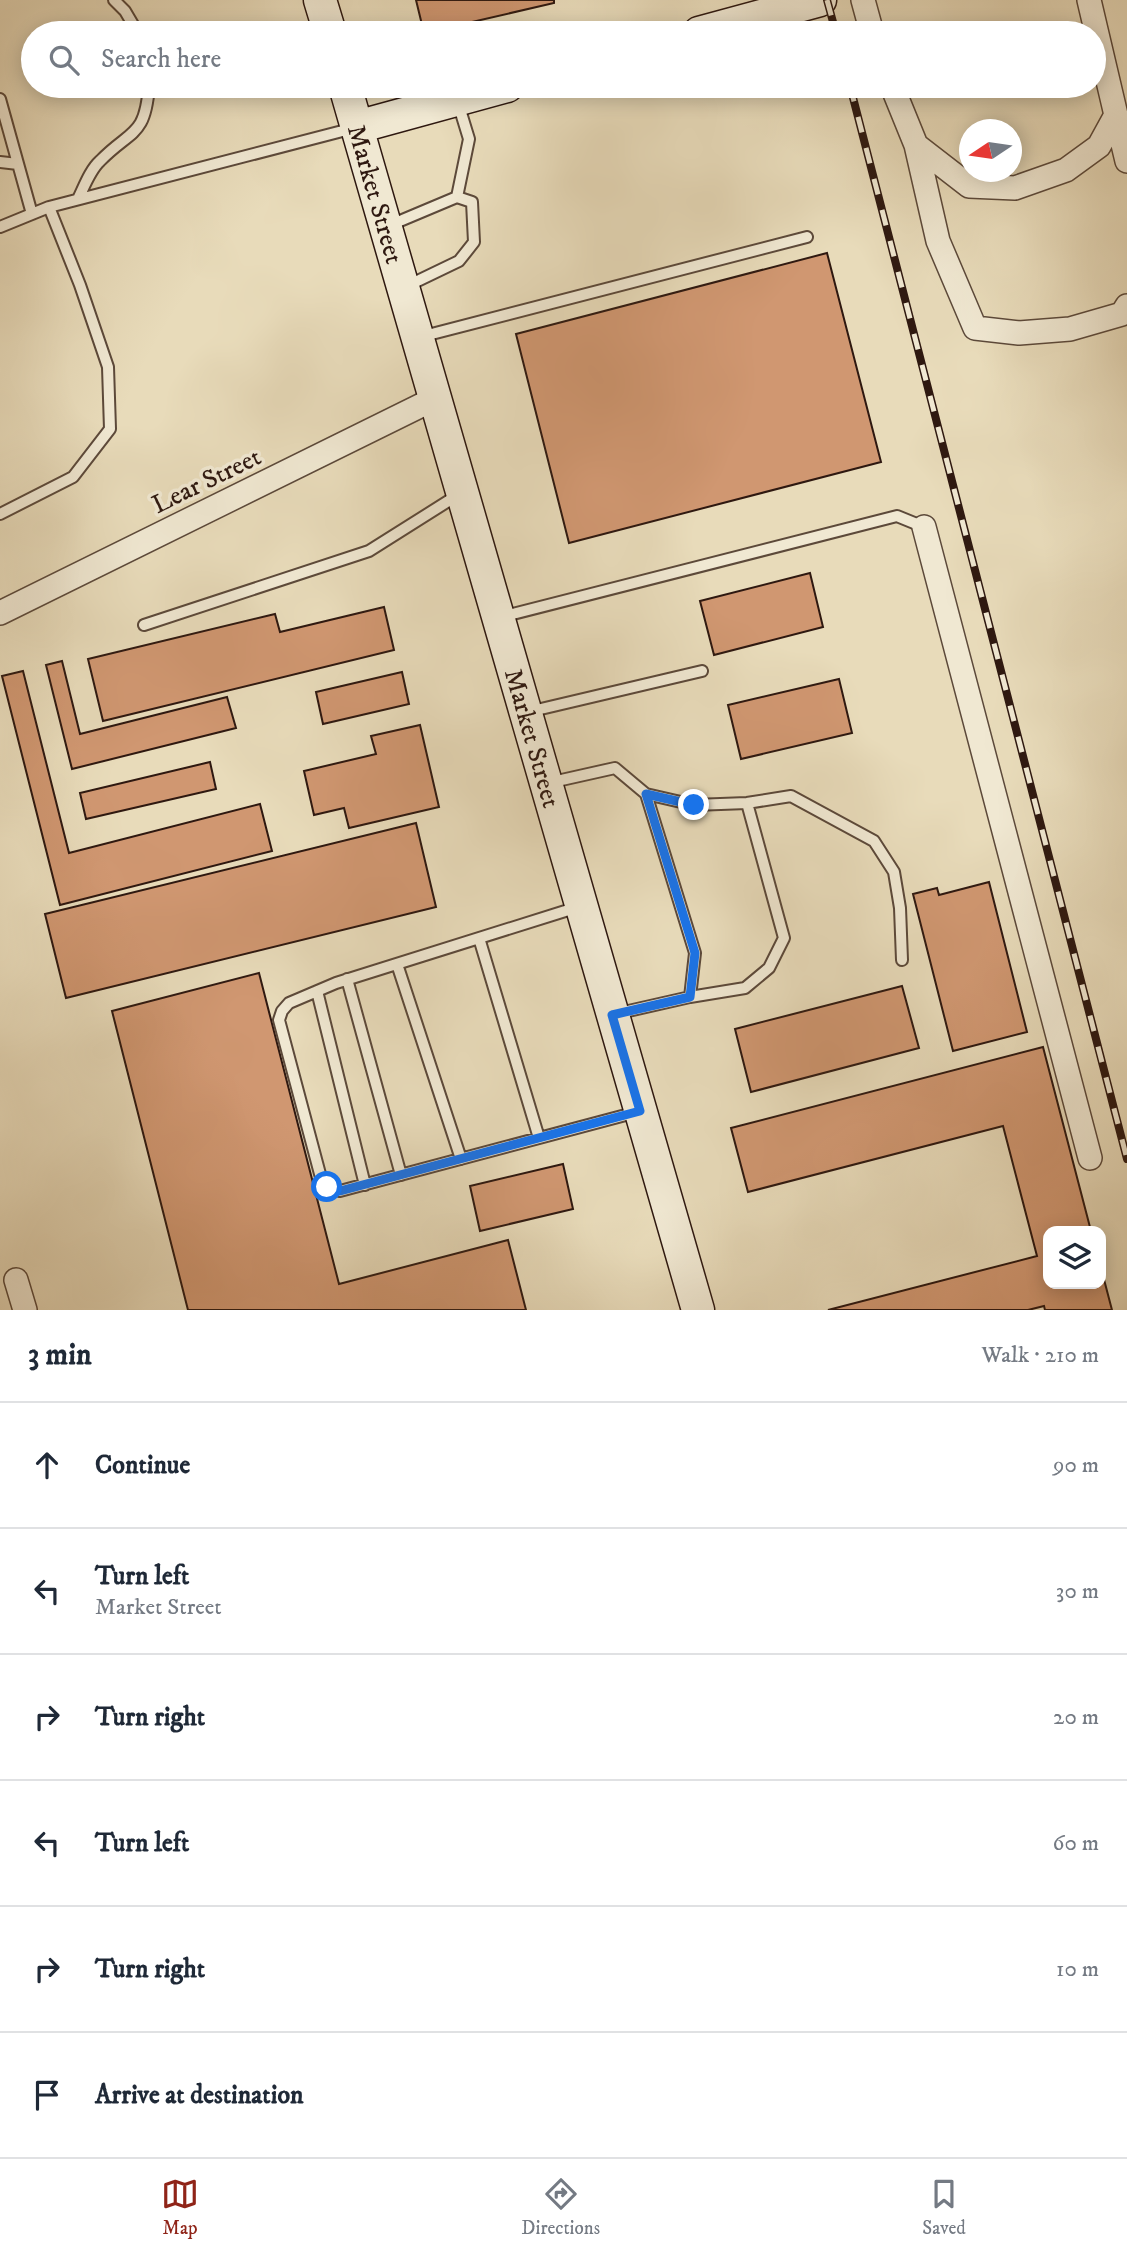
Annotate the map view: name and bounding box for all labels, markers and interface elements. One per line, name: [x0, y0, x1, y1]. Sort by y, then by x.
search box: [21, 21, 1106, 98]
icon: search: [45, 41, 83, 79]
text: Search here: [101, 43, 221, 76]
north arrow: [959, 119, 1022, 182]
street label: Market Street: [339, 121, 410, 268]
street label: Lear Street: [147, 441, 267, 522]
street label: Market Street: [496, 665, 567, 812]
route end: [678, 789, 709, 820]
route start: [311, 1171, 342, 1202]
map controls: [1043, 1226, 1106, 1289]
button: layers: [1043, 1226, 1106, 1289]
text: 3 min: [28, 1337, 92, 1374]
text: Walk · 210 m: [982, 1341, 1099, 1370]
icon: ahead: [28, 1446, 66, 1484]
text: Continue: [95, 1449, 190, 1482]
text: 90 m: [1053, 1451, 1099, 1480]
text: Turn left: [95, 1560, 189, 1593]
icon: left: [28, 1572, 66, 1610]
text: 30 m: [1056, 1577, 1099, 1606]
text: Market Street: [95, 1593, 222, 1622]
icon: right: [28, 1698, 66, 1736]
text: Turn right: [95, 1701, 205, 1734]
text: 20 m: [1053, 1703, 1099, 1732]
icon: left: [28, 1824, 66, 1862]
text: Turn left: [95, 1827, 189, 1860]
text: 60 m: [1052, 1829, 1099, 1858]
icon: right: [28, 1950, 66, 1988]
text: Turn right: [95, 1953, 205, 1986]
text: 10 m: [1056, 1955, 1099, 1984]
icon: arrive: [28, 2076, 66, 2114]
text: Arrive at destination: [95, 2079, 304, 2112]
tab: Map: [161, 2175, 199, 2240]
tab: Directions: [521, 2175, 600, 2240]
tab: Saved: [922, 2175, 966, 2240]

